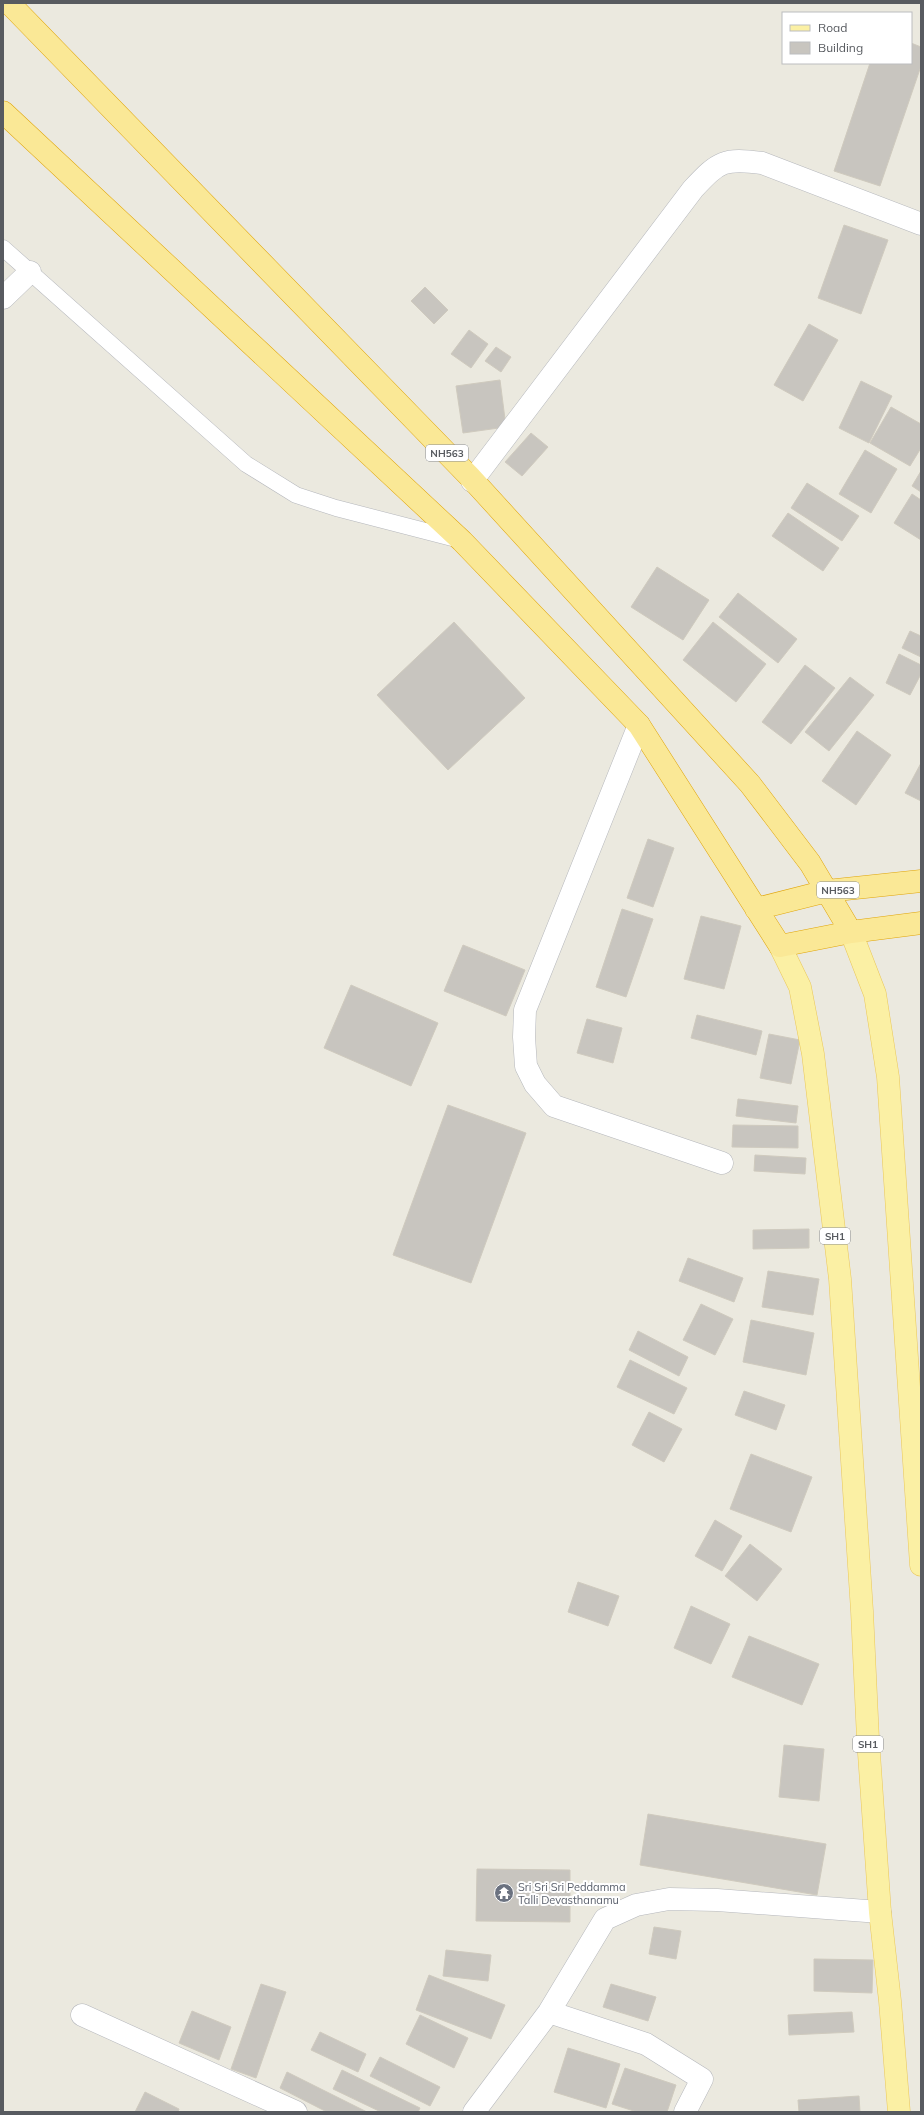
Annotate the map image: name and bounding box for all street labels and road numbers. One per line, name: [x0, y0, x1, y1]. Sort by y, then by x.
road number: NH563: [426, 445, 468, 461]
road number: NH563: [817, 882, 859, 898]
road number: SH1: [820, 1228, 850, 1244]
road number: SH1: [853, 1736, 883, 1752]

